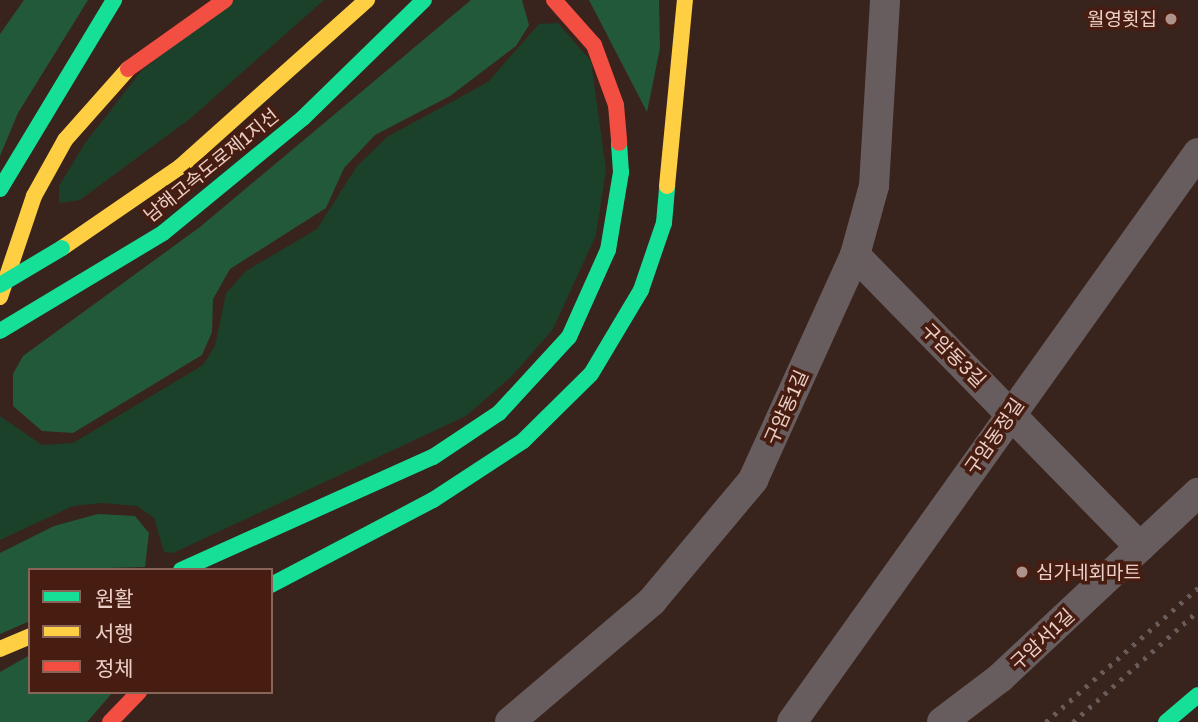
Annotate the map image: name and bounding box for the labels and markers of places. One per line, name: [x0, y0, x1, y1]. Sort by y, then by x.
place label: 월영횟집: [1087, 8, 1157, 30]
marker: 월영횟집: [1163, 11, 1179, 27]
place label: 심가네회마트: [1036, 561, 1141, 583]
marker: 심가네회마트: [1014, 564, 1030, 580]

